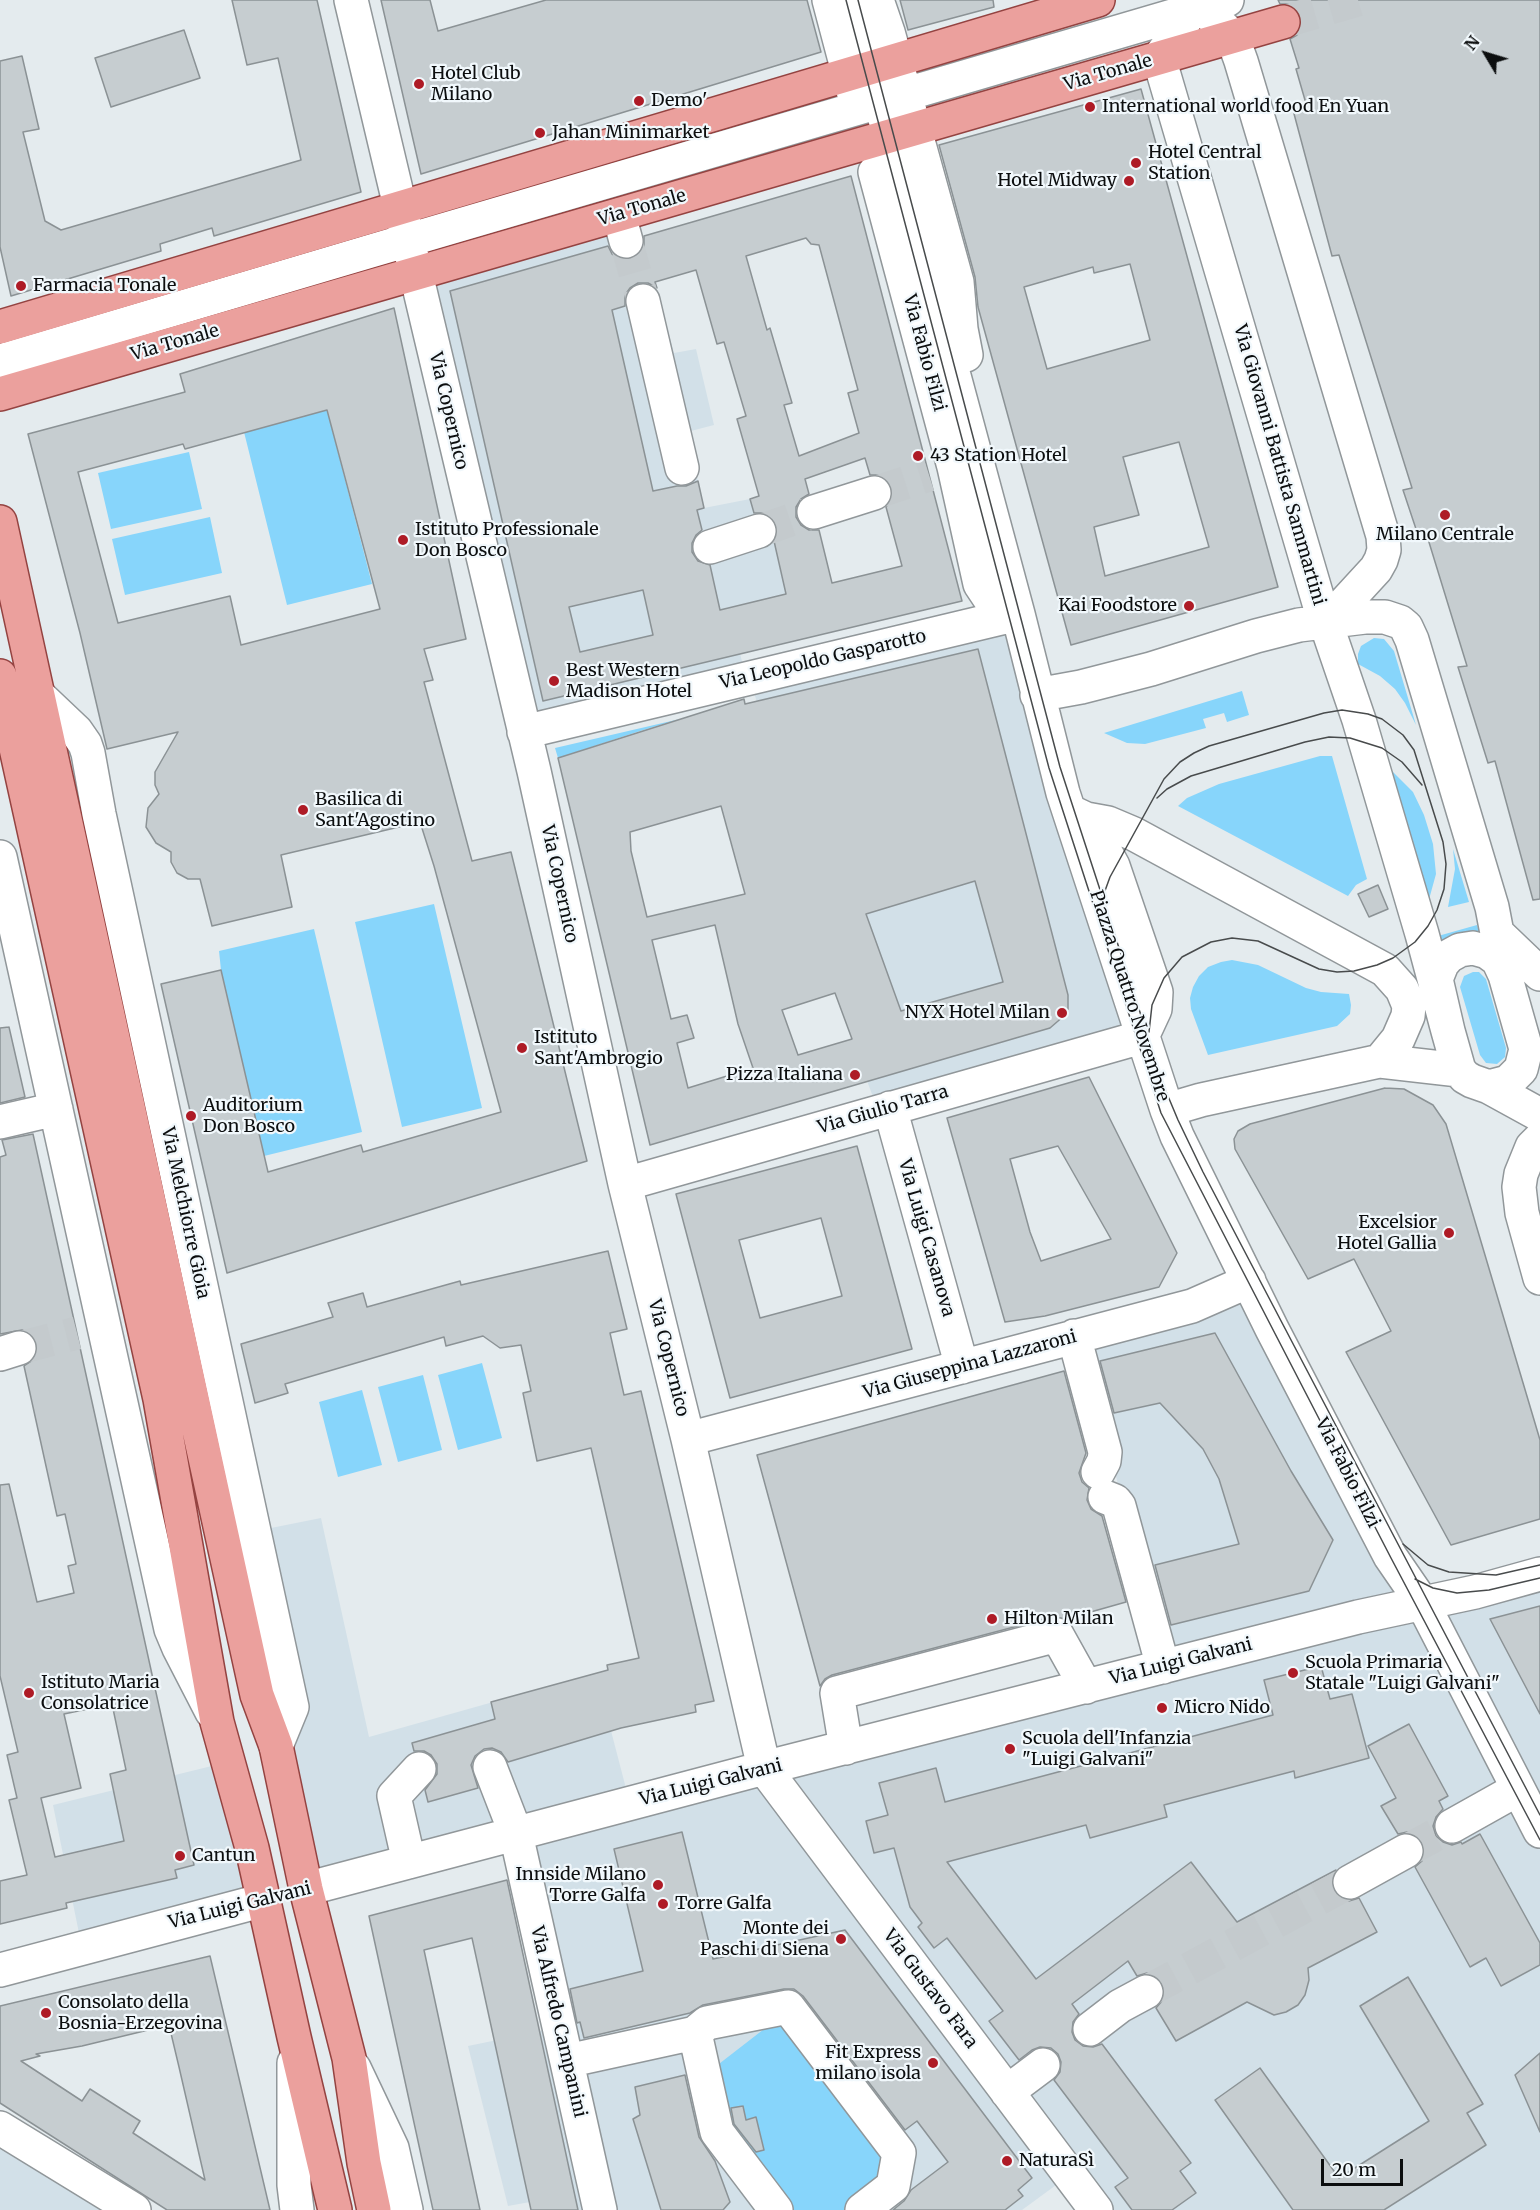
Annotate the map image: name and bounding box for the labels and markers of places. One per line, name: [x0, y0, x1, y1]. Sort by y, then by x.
place label: Hotel Club Milano: [431, 63, 520, 106]
marker: Hotel Club Milano: [412, 77, 426, 91]
place label: Demo': [651, 90, 707, 112]
marker: Demo': [632, 94, 646, 108]
place label: International world food En Yuan: [1102, 96, 1389, 118]
marker: International world food En Yuan: [1083, 100, 1097, 114]
place label: Jahan Minimarket: [552, 122, 709, 144]
marker: Jahan Minimarket: [533, 126, 547, 140]
place label: Hotel Central Station: [1148, 142, 1261, 184]
marker: Hotel Central Station: [1129, 156, 1143, 170]
place label: Hotel Midway: [997, 170, 1117, 192]
marker: Hotel Midway: [1122, 174, 1136, 188]
place label: Farmacia Tonale: [33, 275, 176, 297]
marker: Farmacia Tonale: [14, 279, 28, 293]
place label: 43 Station Hotel: [930, 445, 1067, 467]
marker: 43 Station Hotel: [911, 449, 925, 463]
marker: Milano Centrale: [1438, 508, 1452, 522]
place label: Istituto Professionale Don Bosco: [415, 519, 599, 562]
place label: Milano Centrale: [1376, 524, 1514, 546]
marker: Istituto Professionale Don Bosco: [396, 533, 410, 547]
place label: Kai Foodstore: [1058, 595, 1177, 617]
marker: Kai Foodstore: [1182, 599, 1196, 613]
place label: Best Western Madison Hotel: [566, 660, 692, 702]
marker: Best Western Madison Hotel: [547, 674, 561, 688]
place label: Basilica di Sant'Agostino: [315, 789, 435, 832]
marker: Basilica di Sant'Agostino: [296, 803, 310, 817]
place label: NYX Hotel Milan: [905, 1002, 1050, 1024]
marker: NYX Hotel Milan: [1055, 1006, 1069, 1020]
place label: Istituto Sant'Ambrogio: [534, 1027, 663, 1070]
marker: Istituto Sant'Ambrogio: [515, 1041, 529, 1055]
place label: Pizza Italiana: [726, 1064, 843, 1086]
marker: Pizza Italiana: [848, 1068, 862, 1082]
place label: Auditorium Don Bosco: [203, 1095, 303, 1138]
marker: Auditorium Don Bosco: [184, 1109, 198, 1123]
place label: Excelsior Hotel Gallia: [1337, 1212, 1437, 1254]
marker: Excelsior Hotel Gallia: [1442, 1226, 1456, 1240]
place label: Hilton Milan: [1004, 1608, 1114, 1630]
marker: Hilton Milan: [985, 1612, 999, 1626]
place label: Scuola Primaria Statale "Luigi Galvani": [1305, 1652, 1500, 1694]
marker: Scuola Primaria Statale "Luigi Galvani": [1286, 1666, 1300, 1680]
place label: Istituto Maria Consolatrice: [41, 1672, 160, 1714]
marker: Istituto Maria Consolatrice: [22, 1686, 36, 1700]
place label: Micro Nido: [1174, 1697, 1270, 1719]
marker: Micro Nido: [1155, 1701, 1169, 1715]
place label: Scuola dell'Infanzia "Luigi Galvani": [1022, 1728, 1191, 1770]
marker: Scuola dell'Infanzia "Luigi Galvani": [1003, 1742, 1017, 1756]
place label: Cantun: [192, 1845, 255, 1867]
marker: Cantun: [173, 1849, 187, 1863]
place label: Innside Milano Torre Galfa: [515, 1864, 646, 1906]
marker: Innside Milano Torre Galfa: [651, 1878, 665, 1892]
place label: Torre Galfa: [675, 1893, 772, 1915]
marker: Torre Galfa: [656, 1897, 670, 1911]
place label: Monte dei Paschi di Siena: [700, 1918, 829, 1960]
marker: Monte dei Paschi di Siena: [834, 1932, 848, 1946]
place label: Consolato della Bosnia-Erzegovina: [58, 1992, 223, 2034]
marker: Consolato della Bosnia-Erzegovina: [39, 2006, 53, 2020]
place label: Fit Express milano isola: [815, 2042, 921, 2084]
marker: Fit Express milano isola: [926, 2056, 940, 2070]
place label: NaturaSì: [1019, 2150, 1094, 2172]
marker: NaturaSì: [1000, 2154, 1014, 2168]

